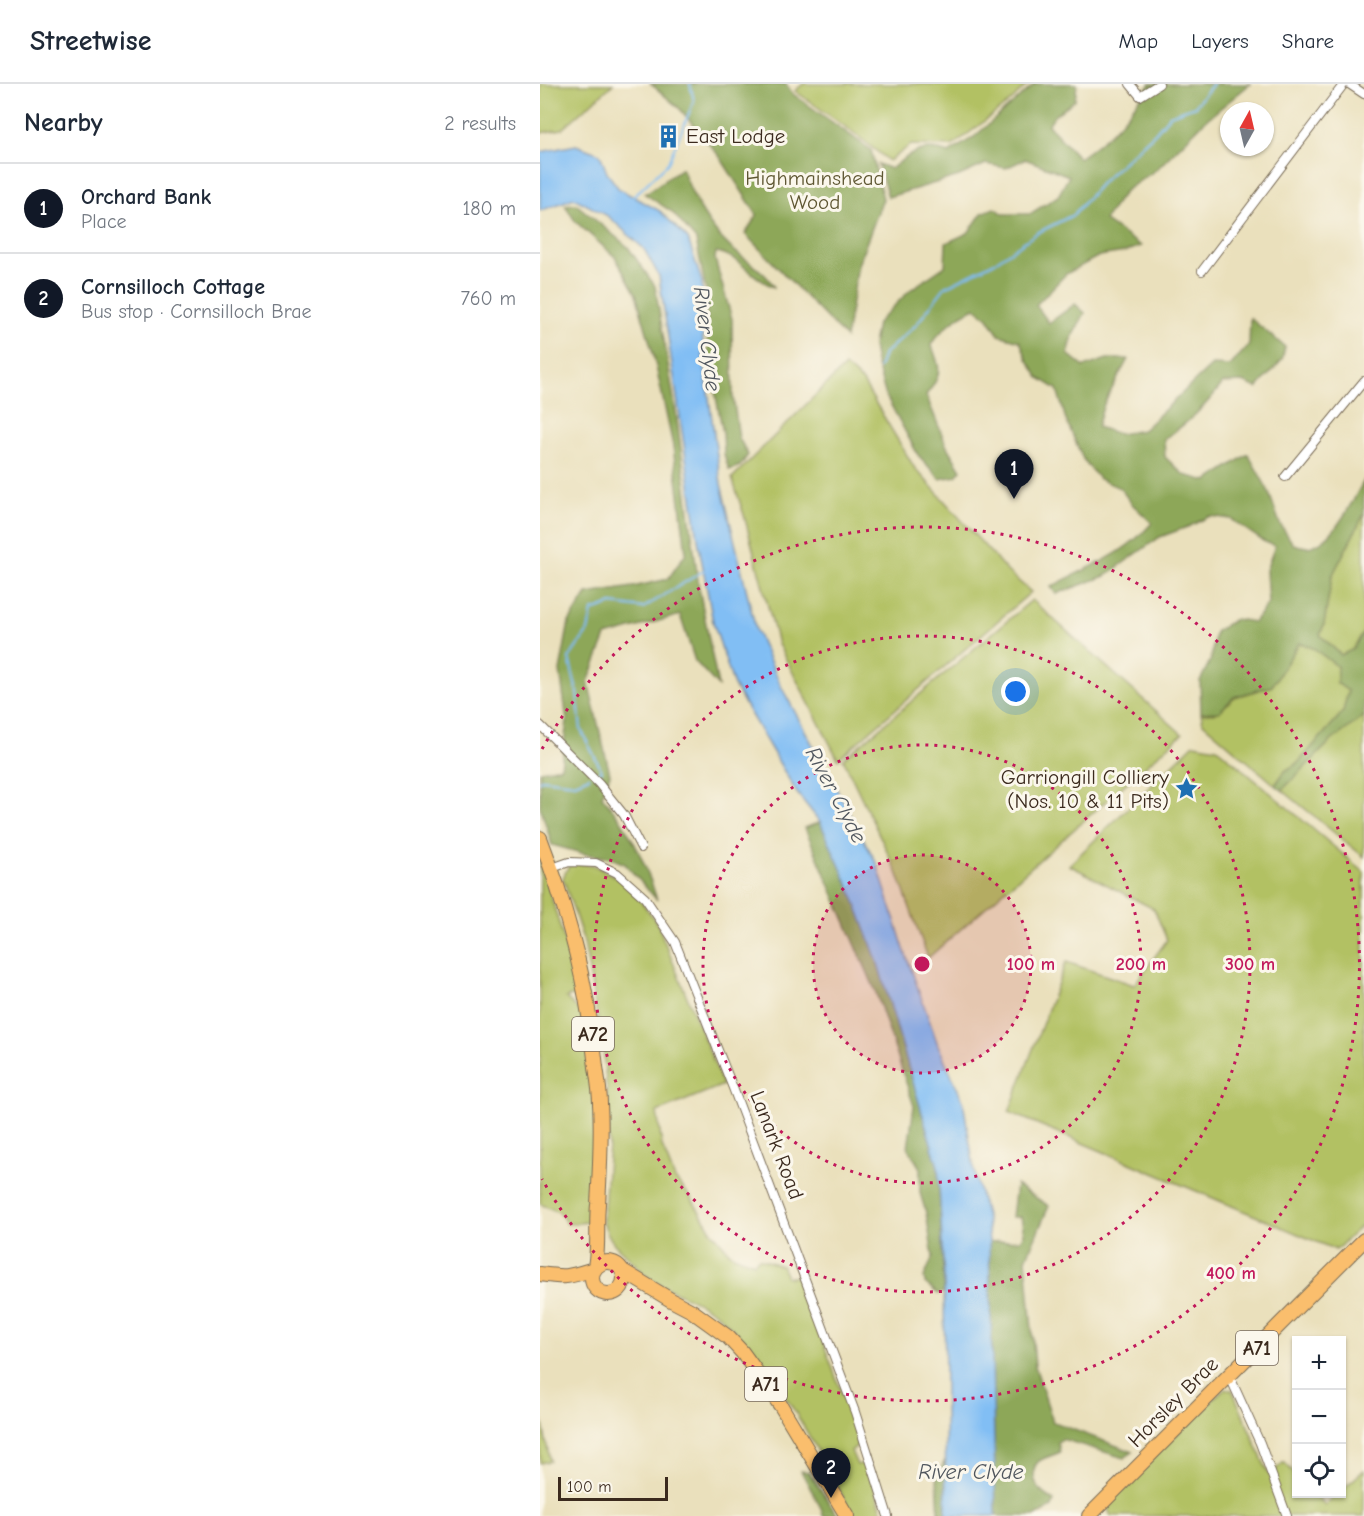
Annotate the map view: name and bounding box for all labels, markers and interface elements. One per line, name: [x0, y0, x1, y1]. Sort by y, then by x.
text: Streetwise: [30, 25, 151, 57]
text: Map: [1119, 29, 1158, 53]
text: Layers: [1191, 29, 1249, 53]
text: Share: [1282, 29, 1334, 53]
north arrow: [1220, 102, 1274, 156]
text: Nearby: [24, 108, 103, 138]
text: 2 results: [444, 112, 516, 135]
building icon: East Lodge: [655, 123, 681, 149]
place label: East Lodge: [686, 124, 785, 148]
park label: Highmainshead Wood: [745, 166, 885, 214]
text: Orchard Bank: [81, 184, 211, 210]
text: 1: [40, 197, 47, 220]
text: 180 m: [462, 197, 516, 220]
text: Place: [81, 210, 127, 233]
text: Cornsilloch Cottage: [81, 274, 265, 300]
water label: River Clyde: [688, 285, 726, 393]
text: 2: [39, 287, 48, 310]
text: 760 m: [460, 287, 516, 310]
text: Bus stop · Cornsilloch Brae: [81, 300, 312, 323]
pin: 1: [994, 450, 1034, 499]
your location: [1001, 677, 1030, 706]
water label: River Clyde: [800, 742, 872, 848]
place label: Garriongill Colliery (Nos. 10 & 11 Pits): [1001, 765, 1170, 813]
place icon: Garriongill Colliery (Nos. 10 & 11 Pits): [1174, 776, 1200, 802]
centre of rings: [912, 954, 932, 974]
text: 100 m: [1007, 954, 1055, 975]
text: 200 m: [1116, 954, 1166, 975]
text: 300 m: [1225, 954, 1275, 975]
road number: A72: [572, 1017, 614, 1051]
street label: Lanark Road: [745, 1087, 809, 1203]
text: 400 m: [1206, 1263, 1256, 1284]
road number: A71: [1236, 1331, 1278, 1365]
map controls: [1292, 1336, 1346, 1498]
button: +: [1292, 1336, 1346, 1390]
street label: Horsley Brae: [1123, 1352, 1223, 1452]
road number: A71: [745, 1367, 787, 1401]
button: −: [1292, 1390, 1346, 1444]
button: locate: [1292, 1444, 1346, 1498]
pin: 2: [812, 1448, 850, 1498]
water label: River Clyde: [918, 1459, 1024, 1485]
scale bar: [558, 1474, 668, 1502]
text: 100 m: [567, 1478, 611, 1496]

